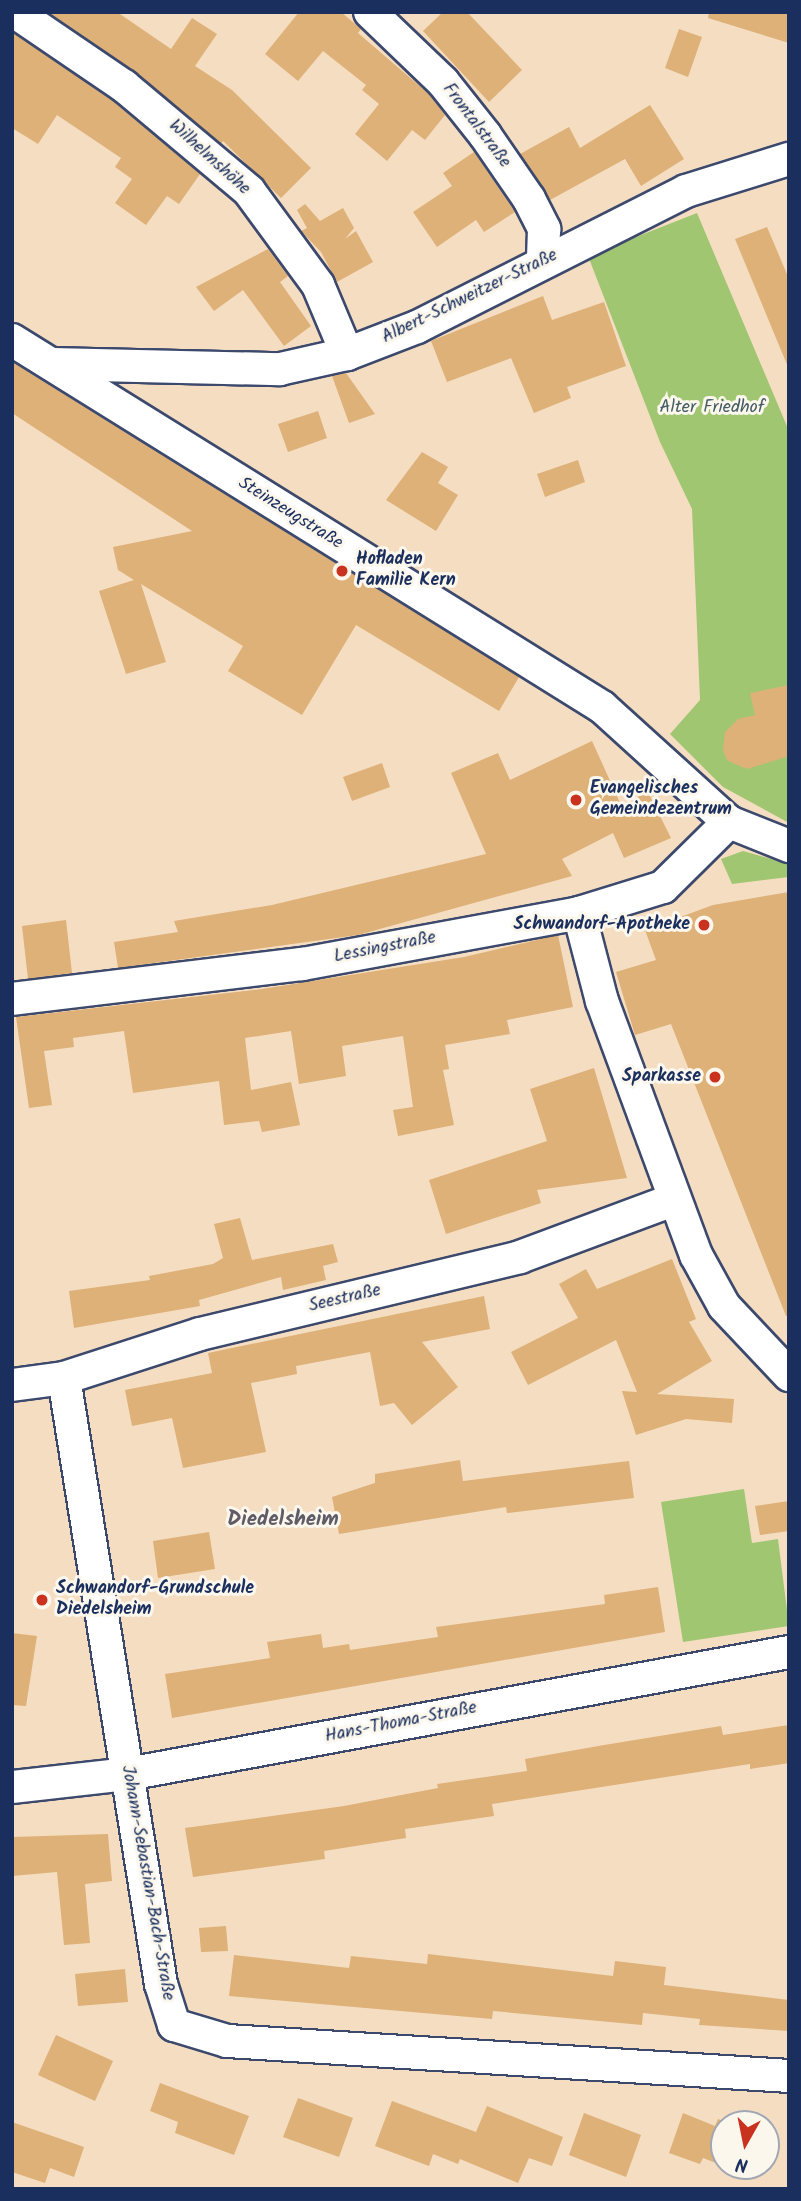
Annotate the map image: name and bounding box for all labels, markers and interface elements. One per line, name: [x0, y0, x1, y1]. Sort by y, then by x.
street label: Frontalstraße: [437, 79, 515, 173]
street label: Wilhelmshöhe: [164, 116, 254, 200]
street label: Albert-Schweitzer-Straße: [379, 245, 561, 349]
park label: Alter Friedhof: [660, 397, 764, 419]
street label: Steinzeugstraße: [234, 473, 346, 555]
place label: Hofladen Familie Kern: [356, 550, 456, 592]
marker: Hofladen Familie Kern: [334, 563, 350, 579]
place label: Evangelisches Gemeindezentrum: [590, 779, 732, 822]
marker: Evangelisches Gemeindezentrum: [568, 792, 584, 808]
place label: Schwandorf-Apotheke: [513, 914, 690, 936]
marker: Schwandorf-Apotheke: [696, 917, 712, 933]
street label: Lessingstraße: [332, 928, 438, 968]
place label: Sparkasse: [622, 1066, 701, 1088]
marker: Sparkasse: [707, 1069, 723, 1085]
street label: Seestraße: [307, 1280, 383, 1318]
district label: Diedelsheim: [227, 1507, 339, 1533]
place label: Schwandorf-Grundschule Diedelsheim: [56, 1579, 254, 1622]
marker: Schwandorf-Grundschule Diedelsheim: [34, 1592, 50, 1608]
street label: Hans-Thoma-Straße: [323, 1698, 479, 1748]
street label: Johann-Sebastian-Bach-Straße: [116, 1764, 178, 2002]
north arrow: [710, 2110, 780, 2180]
text: N: [734, 2148, 750, 2180]

